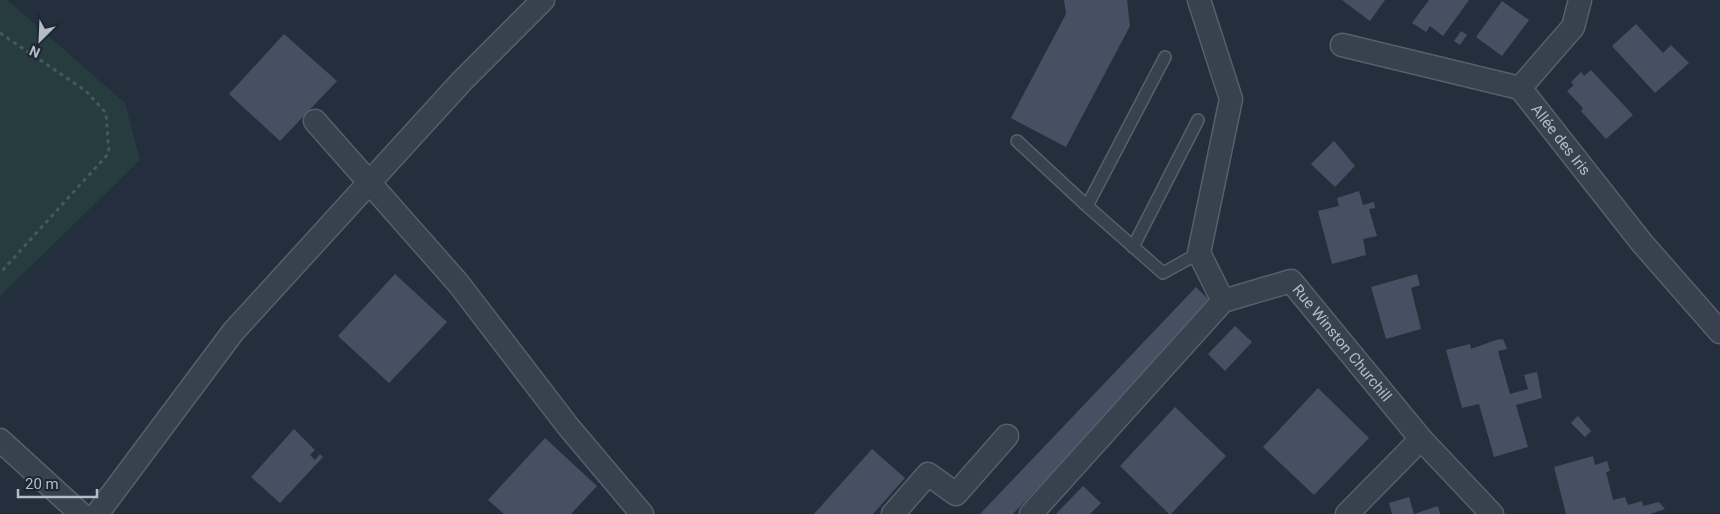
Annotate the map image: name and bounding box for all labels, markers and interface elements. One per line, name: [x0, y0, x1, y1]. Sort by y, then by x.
north arrow: [15, 15, 65, 65]
text: N: [27, 43, 42, 61]
street label: Allée des Iris: [1527, 101, 1594, 179]
street label: Rue Winston Churchill: [1289, 281, 1395, 405]
scale bar: [18, 466, 96, 498]
text: 20 m: [25, 475, 59, 493]

